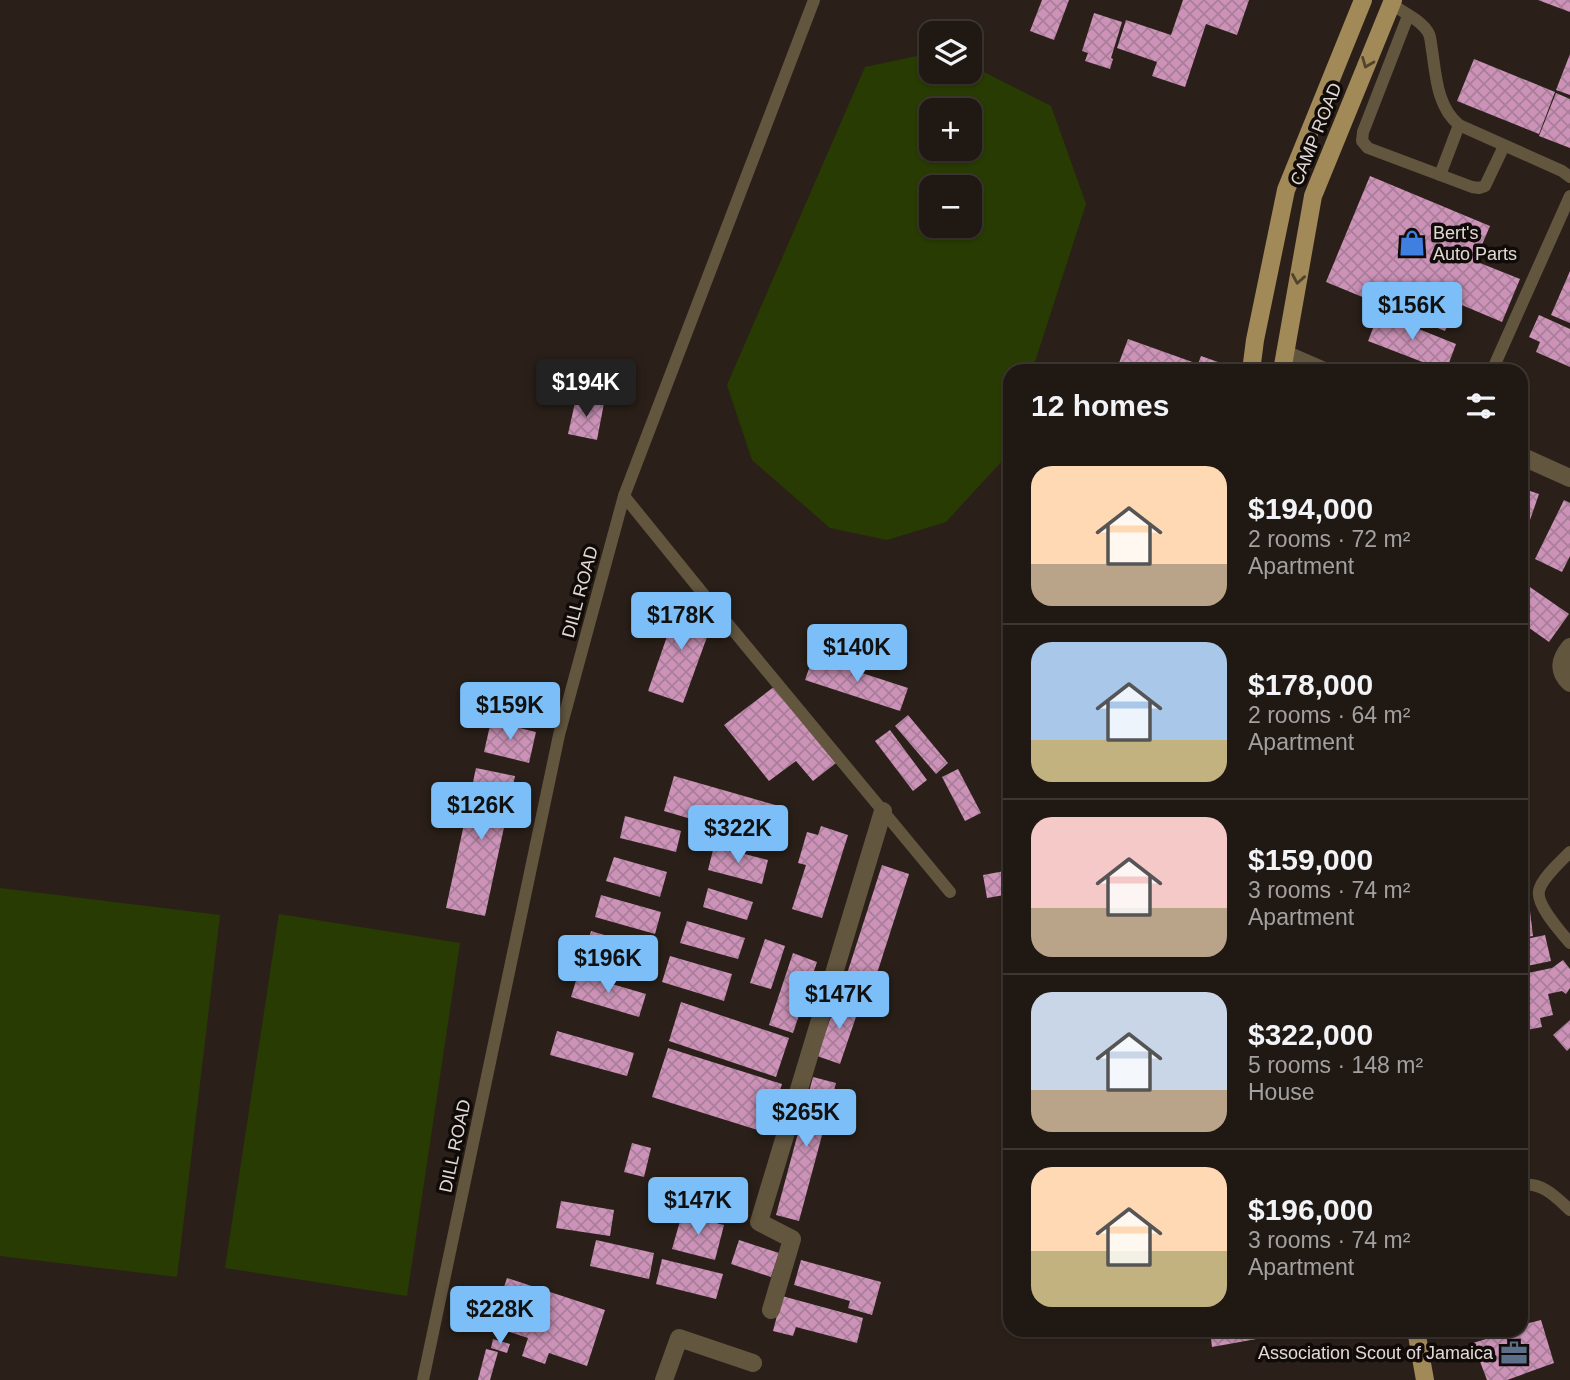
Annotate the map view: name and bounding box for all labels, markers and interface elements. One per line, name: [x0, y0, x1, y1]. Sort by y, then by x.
map controls: [919, 21, 982, 238]
button: layers: [919, 21, 982, 84]
one-way arrow: [1361, 57, 1375, 69]
street label: CAMP ROAD: [1286, 80, 1346, 188]
button: +: [919, 98, 982, 161]
button: −: [919, 175, 982, 238]
place label: Bert's Auto Parts: [1433, 223, 1517, 264]
shop icon: Bert's Auto Parts: [1397, 228, 1427, 258]
one-way arrow: [1291, 273, 1306, 285]
pin: $156K: [1363, 282, 1461, 342]
text: $156K: [1378, 292, 1446, 318]
pin: $194K: [537, 360, 635, 419]
text: $194K: [552, 369, 620, 395]
icon: filters: [1462, 387, 1500, 425]
text: 12 homes: [1031, 389, 1169, 422]
text: $194,000: [1248, 492, 1373, 525]
icon: home: [1087, 494, 1171, 578]
text: 2 rooms · 72 m²: [1248, 526, 1410, 552]
street label: DILL ROAD: [558, 544, 602, 640]
text: Apartment: [1248, 553, 1354, 579]
pin: $178K: [632, 592, 730, 652]
text: $178K: [647, 602, 715, 628]
pin: $140K: [808, 624, 906, 684]
text: $140K: [823, 634, 891, 660]
text: $178,000: [1248, 668, 1373, 701]
icon: home: [1087, 670, 1171, 754]
pin: $159K: [461, 682, 559, 742]
text: $159K: [476, 692, 544, 718]
text: 2 rooms · 64 m²: [1248, 702, 1410, 728]
text: Apartment: [1248, 729, 1354, 755]
pin: $126K: [432, 782, 530, 842]
text: $126K: [447, 792, 515, 818]
pin: $322K: [689, 806, 787, 865]
text: $322K: [704, 815, 772, 841]
text: $159,000: [1248, 843, 1373, 876]
icon: home: [1087, 845, 1171, 929]
text: 3 rooms · 74 m²: [1248, 877, 1410, 903]
text: Apartment: [1248, 904, 1354, 930]
pin: $196K: [559, 936, 657, 995]
text: $196K: [574, 945, 642, 971]
pin: $147K: [790, 972, 888, 1031]
text: $147K: [805, 981, 873, 1007]
text: $322,000: [1248, 1018, 1373, 1051]
icon: home: [1087, 1020, 1171, 1104]
text: 5 rooms · 148 m²: [1248, 1052, 1423, 1078]
text: House: [1248, 1079, 1314, 1105]
pin: $265K: [757, 1090, 855, 1149]
street label: DILL ROAD: [435, 1098, 475, 1194]
text: $265K: [772, 1099, 840, 1125]
pin: $147K: [649, 1178, 747, 1237]
text: $147K: [664, 1187, 732, 1213]
text: $196,000: [1248, 1193, 1373, 1226]
icon: home: [1087, 1195, 1171, 1279]
text: 3 rooms · 74 m²: [1248, 1227, 1410, 1253]
text: Apartment: [1248, 1254, 1354, 1280]
pin: $228K: [451, 1286, 549, 1346]
text: $228K: [466, 1296, 534, 1322]
office icon: Association Scout of Jamaica: [1499, 1338, 1529, 1368]
place label: Association Scout of Jamaica: [1258, 1343, 1494, 1363]

